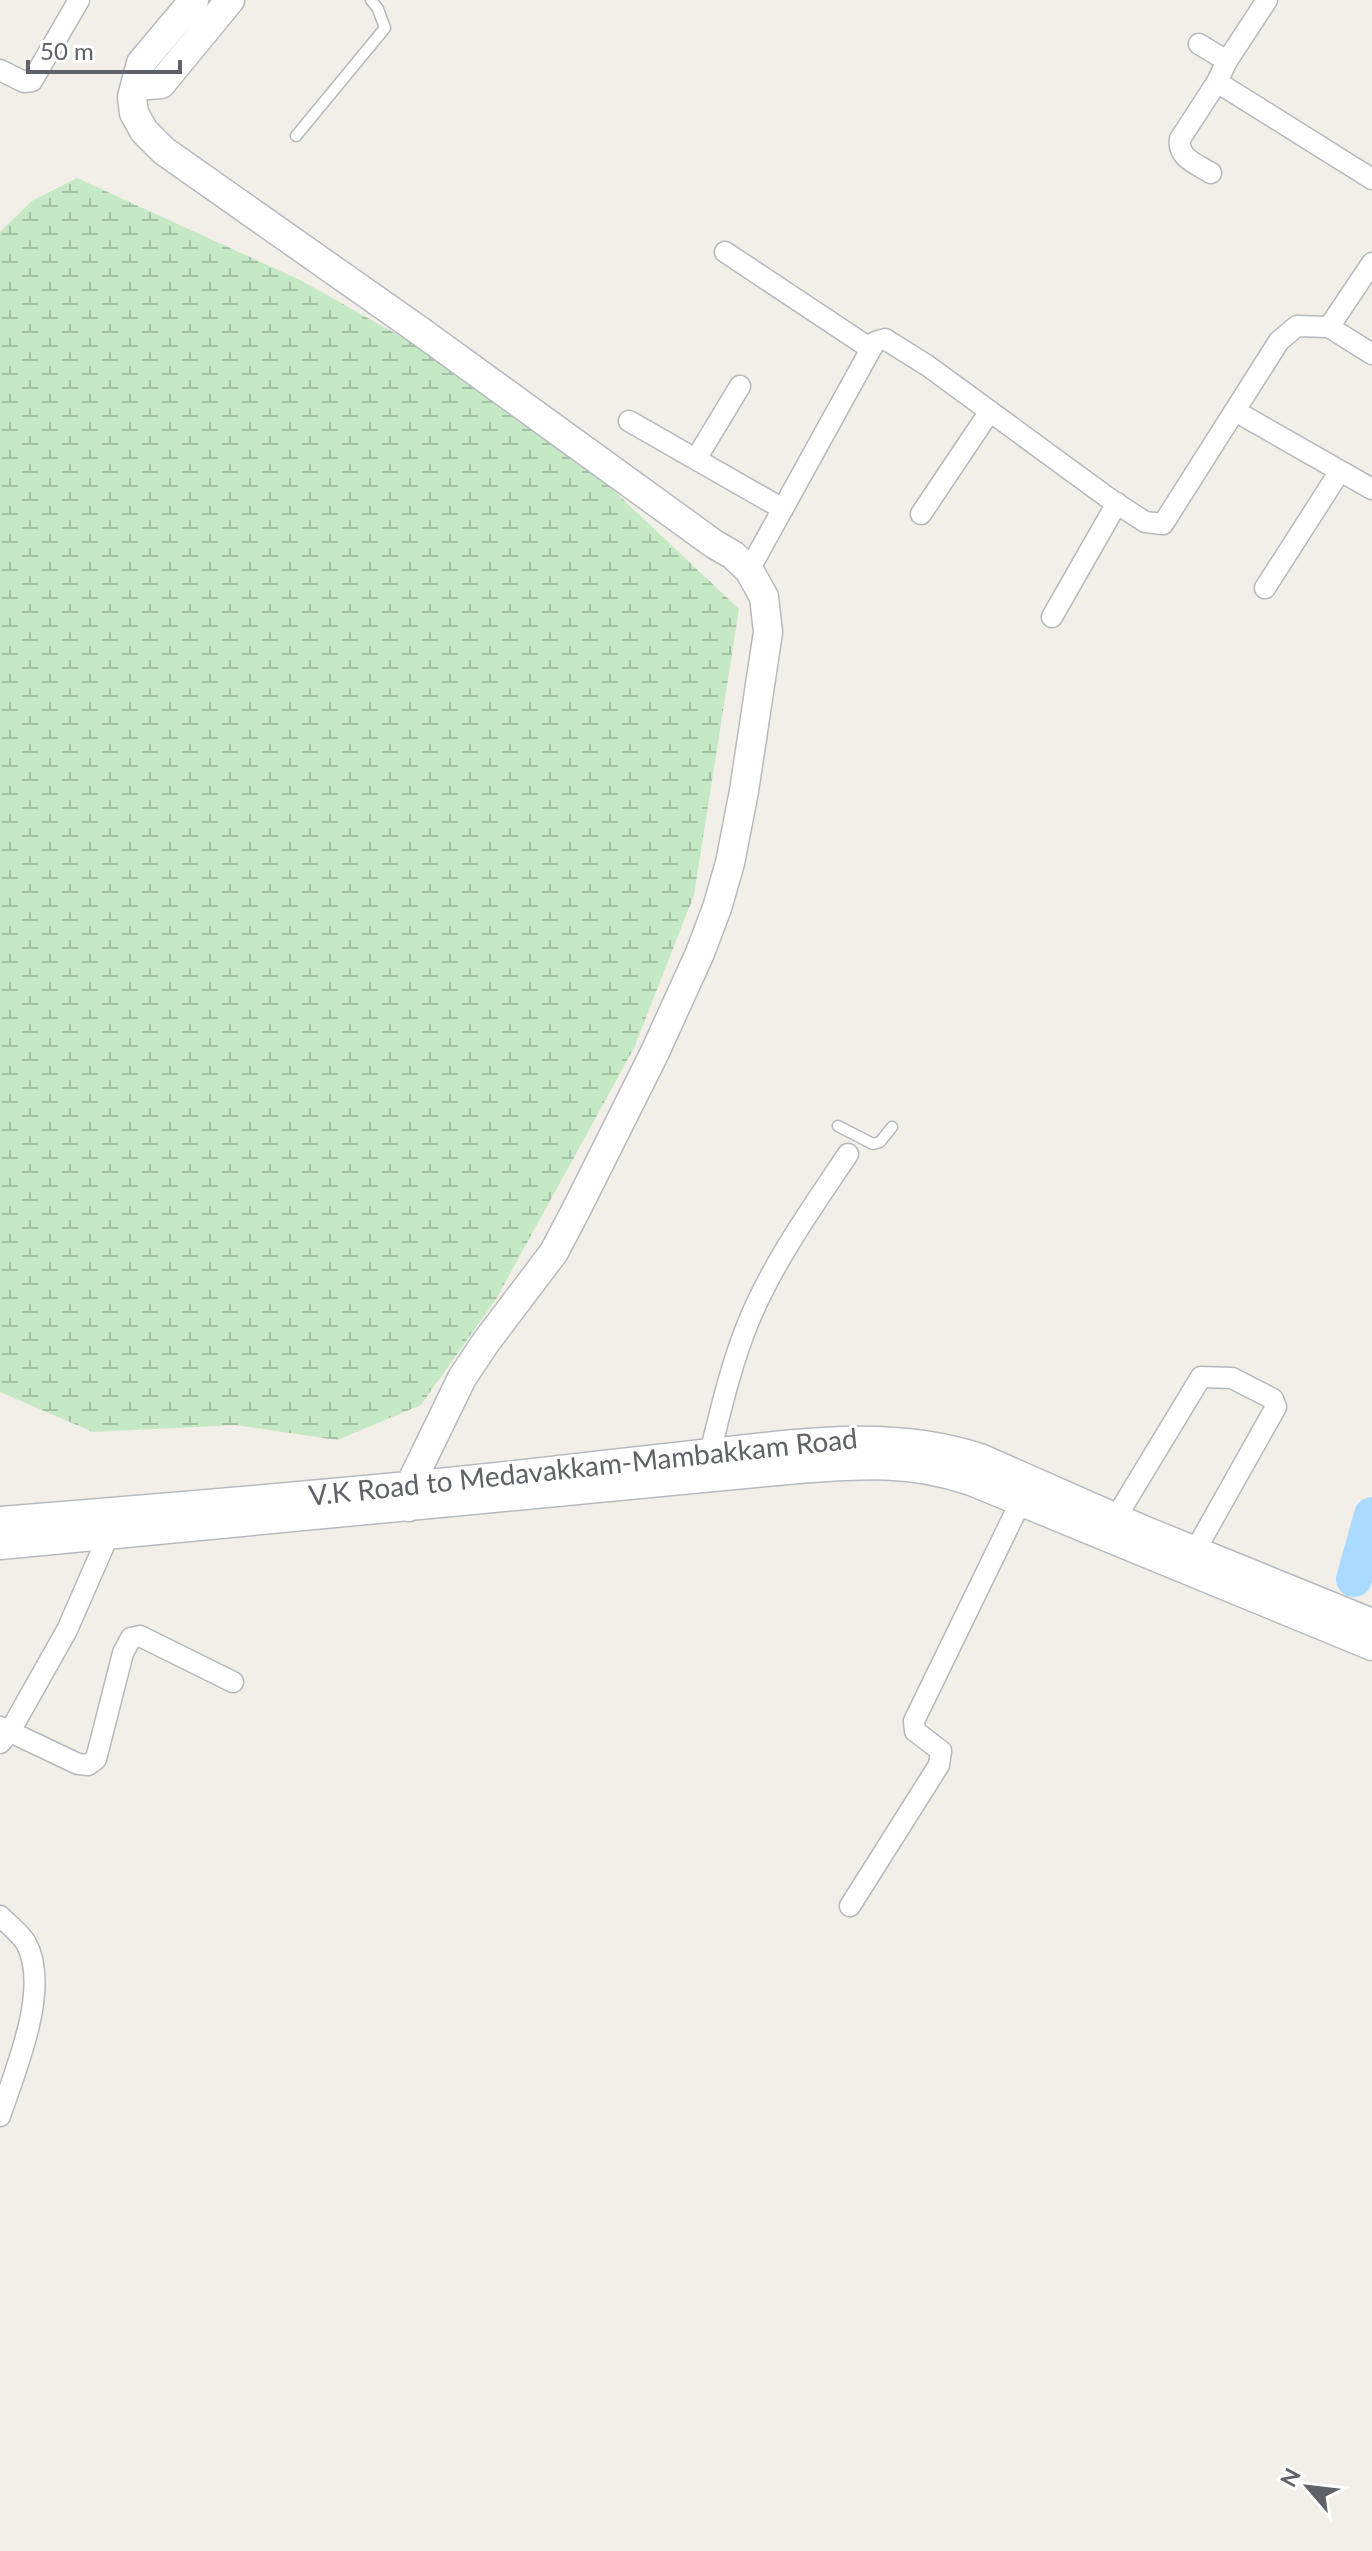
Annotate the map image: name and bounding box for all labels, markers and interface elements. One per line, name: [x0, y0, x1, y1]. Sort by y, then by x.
scale bar: [28, 24, 180, 74]
text: 50 m: [40, 36, 94, 65]
street label: V.K Road to Medavakkam-Mambakkam Road: [307, 1420, 859, 1512]
north arrow: [1268, 2447, 1348, 2527]
text: N: [1274, 2464, 1306, 2491]

